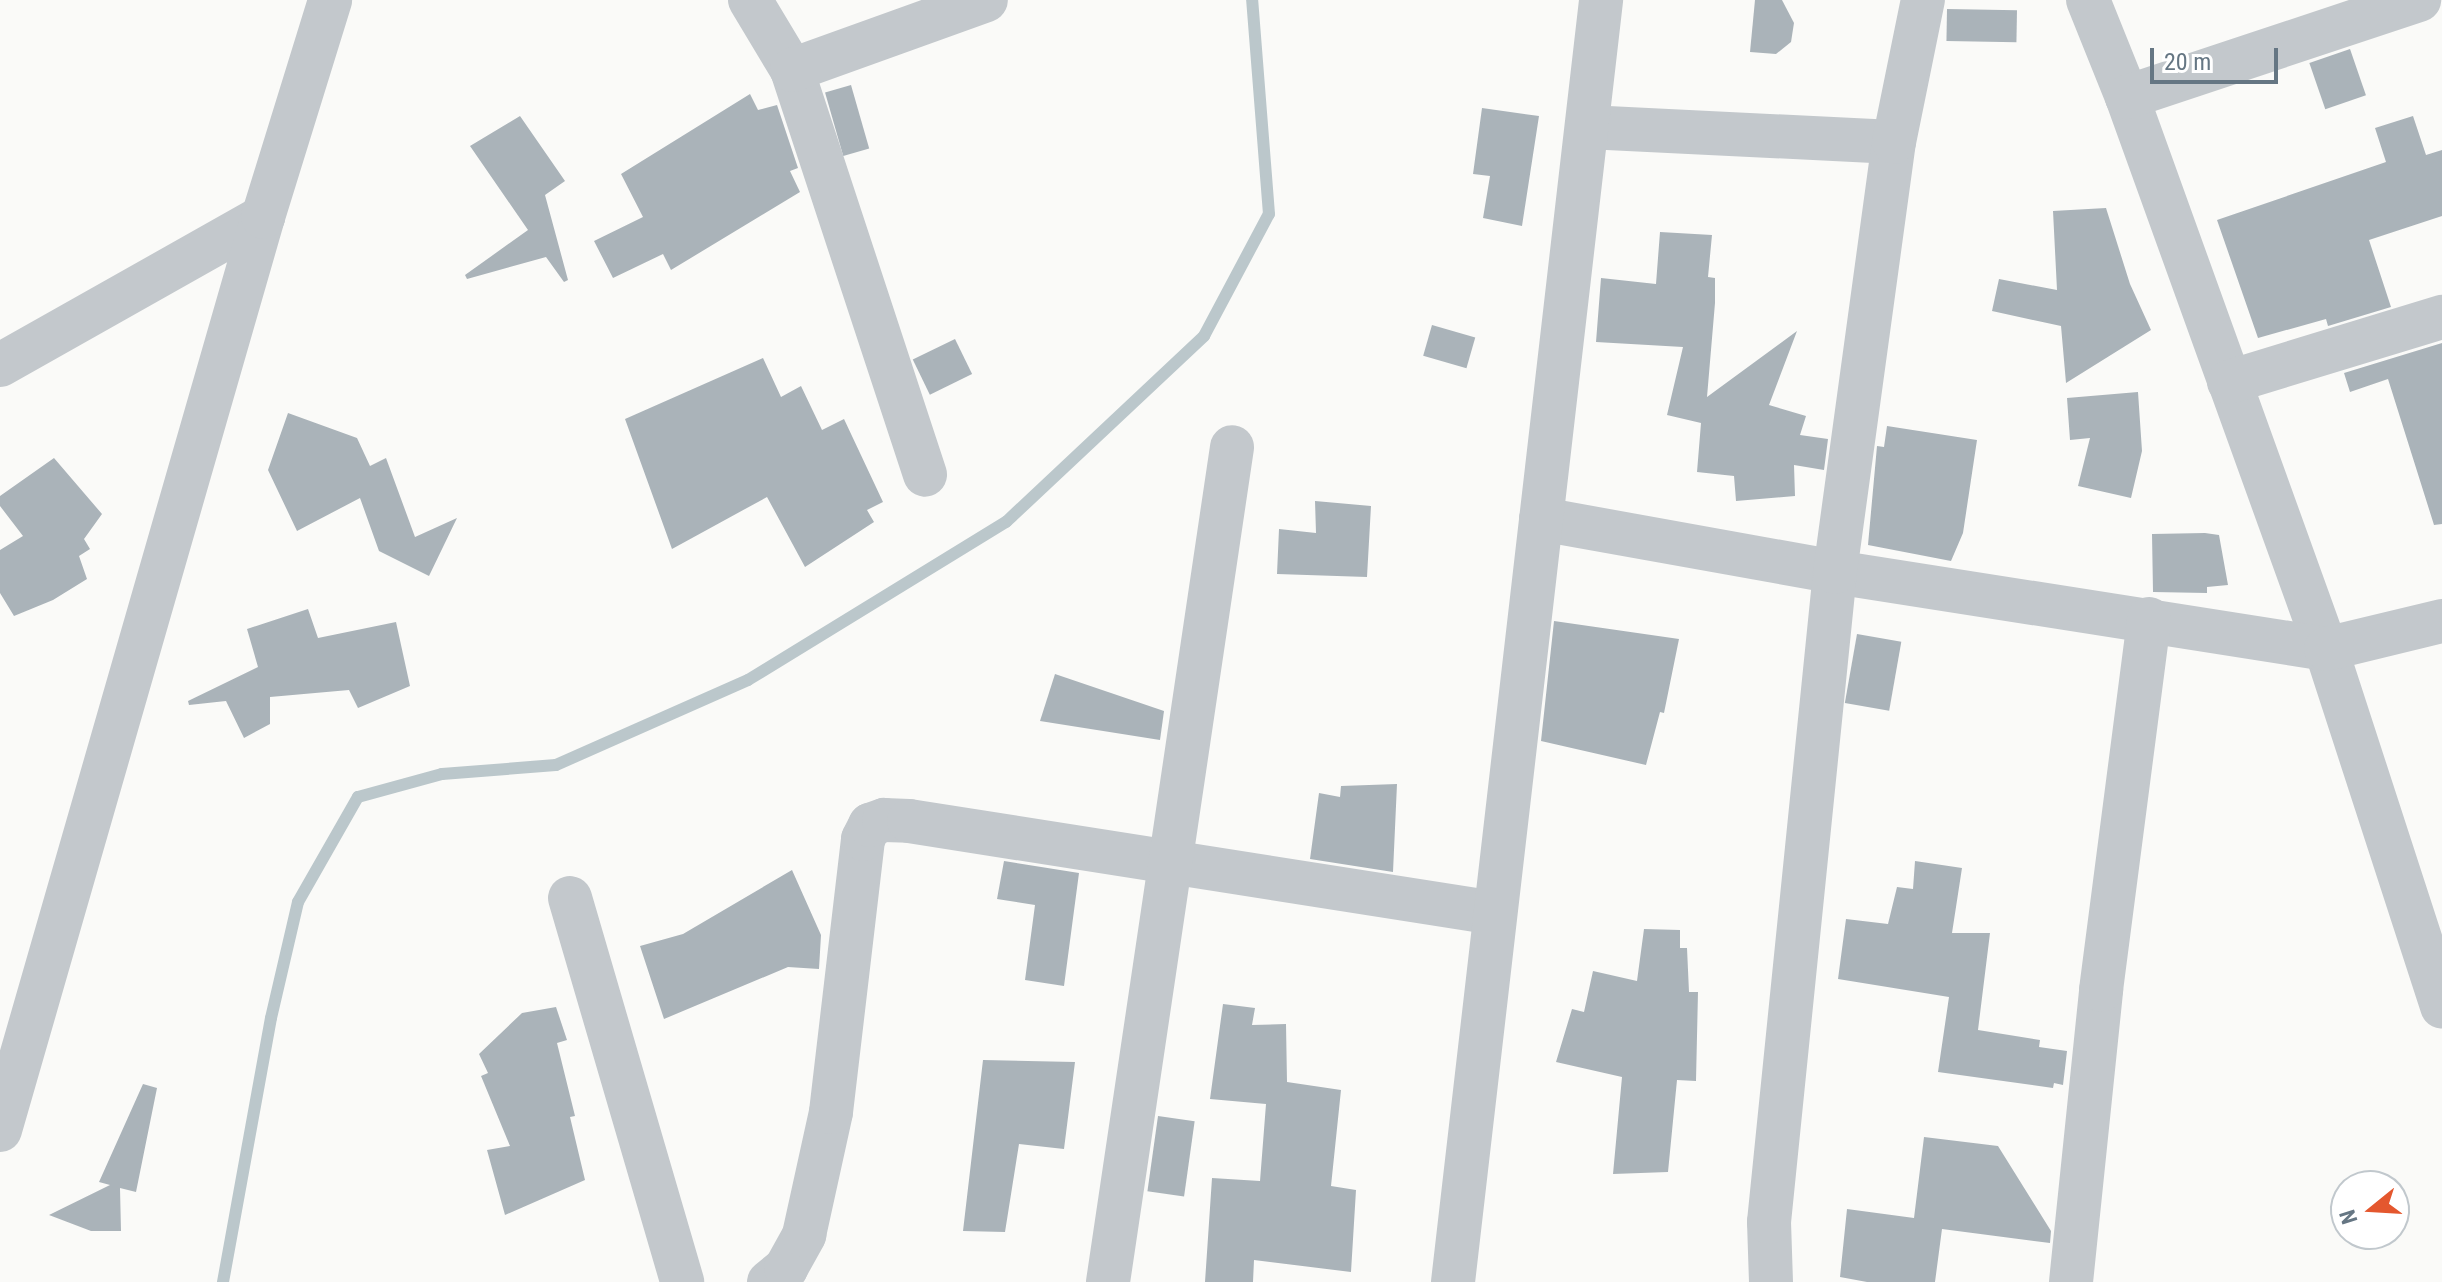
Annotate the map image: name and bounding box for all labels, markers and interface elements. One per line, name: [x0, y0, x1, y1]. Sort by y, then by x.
scale bar: [2154, 32, 2282, 82]
text: 20 m: [2164, 48, 2211, 76]
north arrow: [2330, 1170, 2410, 1250]
text: N: [2335, 1207, 2363, 1227]

